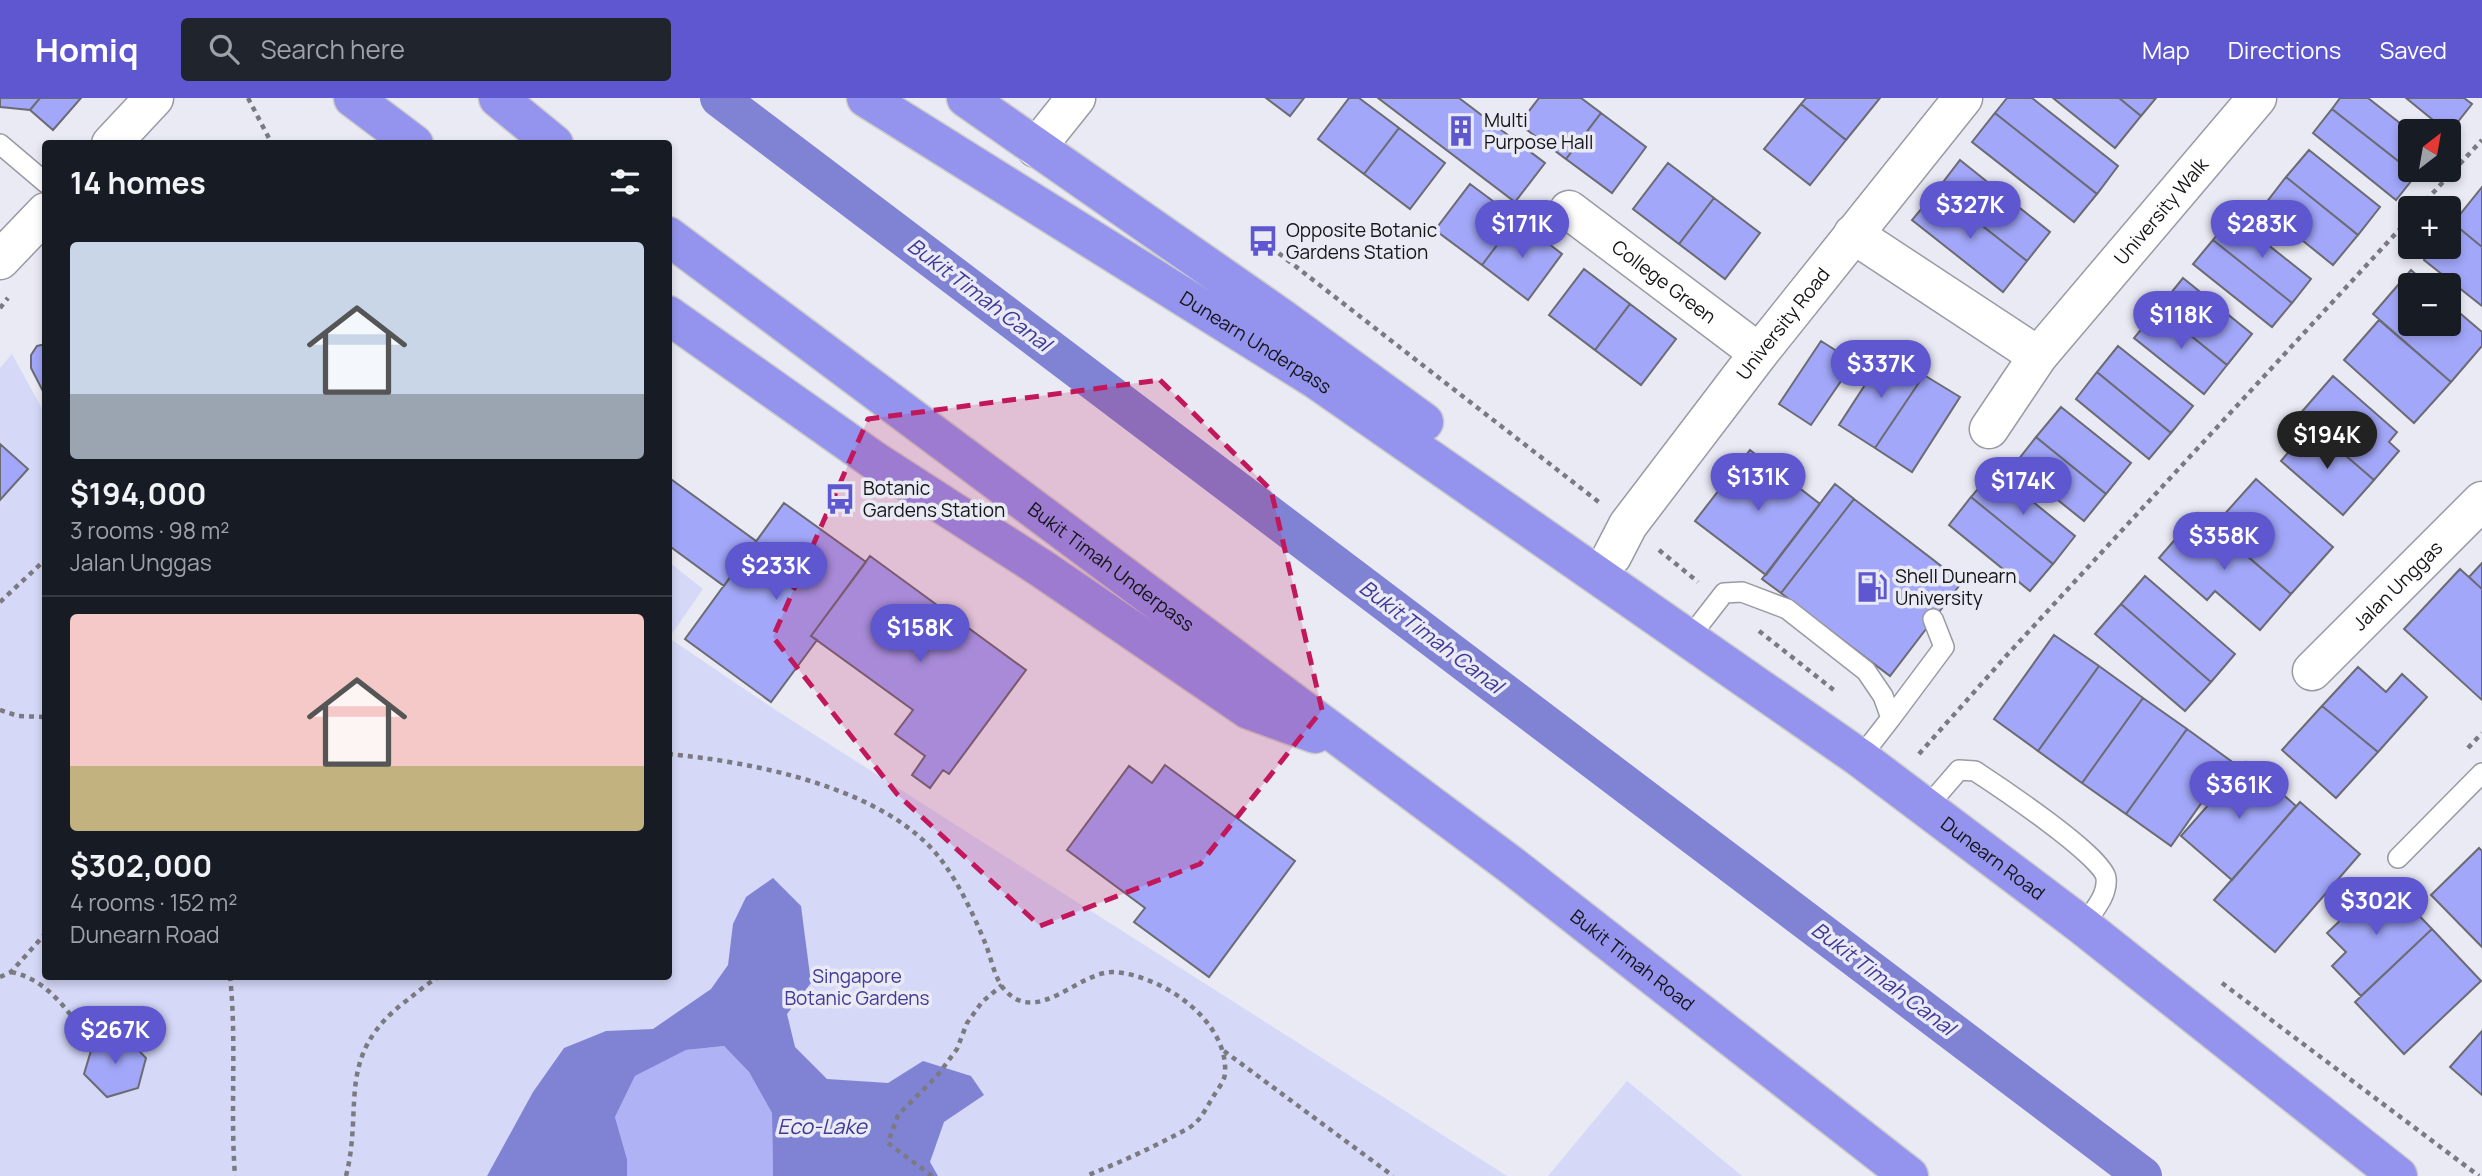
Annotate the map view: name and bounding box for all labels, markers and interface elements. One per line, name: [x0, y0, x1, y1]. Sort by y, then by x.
search box: [181, 18, 671, 81]
text: Homiq: [35, 27, 139, 72]
icon: search: [205, 30, 243, 68]
text: Search here: [261, 31, 405, 67]
text: Map: [2142, 33, 2190, 66]
text: Directions: [2228, 33, 2341, 66]
text: Saved: [2379, 33, 2447, 66]
place label: Multi Purpose Hall: [1484, 107, 1593, 155]
building icon: Multi Purpose Hall: [1444, 114, 1478, 148]
north arrow: [2398, 119, 2460, 182]
map controls: [2398, 119, 2461, 336]
street label: University Walk: [2108, 152, 2214, 270]
text: 14 homes: [70, 162, 206, 203]
icon: filters: [606, 163, 644, 201]
pin: $327K: [1921, 181, 2019, 241]
text: $327K: [1936, 188, 2004, 220]
button: +: [2398, 196, 2461, 259]
pin: $171K: [1473, 200, 1571, 260]
pin: $283K: [2213, 200, 2311, 260]
text: $171K: [1491, 207, 1553, 239]
text: $283K: [2227, 207, 2297, 239]
place label: Opposite Botanic Gardens Station: [1286, 217, 1437, 265]
bus stop icon: Opposite Botanic Gardens Station: [1246, 224, 1280, 258]
water label: Bukit Timah Canal: [902, 231, 1059, 359]
street label: College Green: [1607, 234, 1722, 329]
street label: University Road: [1730, 262, 1836, 385]
button: −: [2398, 273, 2461, 336]
street label: Dunearn Underpass: [1175, 285, 1337, 400]
icon: home: [294, 287, 420, 413]
pin: $118K: [2132, 292, 2230, 351]
text: $118K: [2149, 298, 2213, 330]
pin: $337K: [1832, 341, 1930, 400]
text: $337K: [1847, 347, 1915, 379]
pin: $194K: [2278, 412, 2376, 471]
text: $194K: [2293, 418, 2361, 450]
pin: $131K: [1709, 454, 1807, 513]
pin: $174K: [1974, 458, 2072, 517]
text: $131K: [1727, 460, 1789, 492]
text: $174K: [1991, 464, 2055, 496]
text: $194,000: [70, 473, 207, 514]
place label: Botanic Gardens Station: [863, 475, 1005, 523]
bus stop icon: Botanic Gardens Station: [823, 482, 857, 516]
street label: Bukit Timah Underpass: [1023, 496, 1200, 637]
pin: $358K: [2175, 512, 2273, 572]
text: 3 rooms · 98 m²: [70, 514, 230, 546]
text: $358K: [2189, 519, 2259, 551]
street label: Jalan Unggas: [2347, 535, 2448, 636]
pin: $233K: [727, 542, 825, 602]
text: Jalan Unggas: [70, 546, 212, 578]
text: $233K: [741, 549, 811, 581]
place label: Shell Dunearn University: [1895, 563, 2017, 611]
fuel station icon: Shell Dunearn University: [1855, 570, 1889, 604]
water label: Bukit Timah Canal: [1354, 573, 1511, 701]
pin: $158K: [871, 604, 969, 664]
text: $158K: [887, 611, 953, 643]
icon: home: [294, 659, 420, 785]
pin: $361K: [2190, 762, 2288, 821]
text: $361K: [2206, 768, 2272, 800]
street label: Dunearn Road: [1936, 811, 2050, 906]
text: $302,000: [70, 845, 212, 886]
pin: $302K: [2327, 878, 2425, 937]
text: $302K: [2340, 884, 2412, 916]
text: 4 rooms · 152 m²: [70, 886, 237, 918]
street label: Bukit Timah Road: [1565, 903, 1700, 1017]
water label: Bukit Timah Canal: [1806, 915, 1963, 1043]
text: Dunearn Road: [70, 918, 220, 950]
park label: Singapore Botanic Gardens: [784, 963, 930, 1011]
pin: $267K: [66, 1006, 164, 1066]
text: $267K: [80, 1013, 150, 1045]
water label: Eco-Lake: [777, 1112, 868, 1140]

